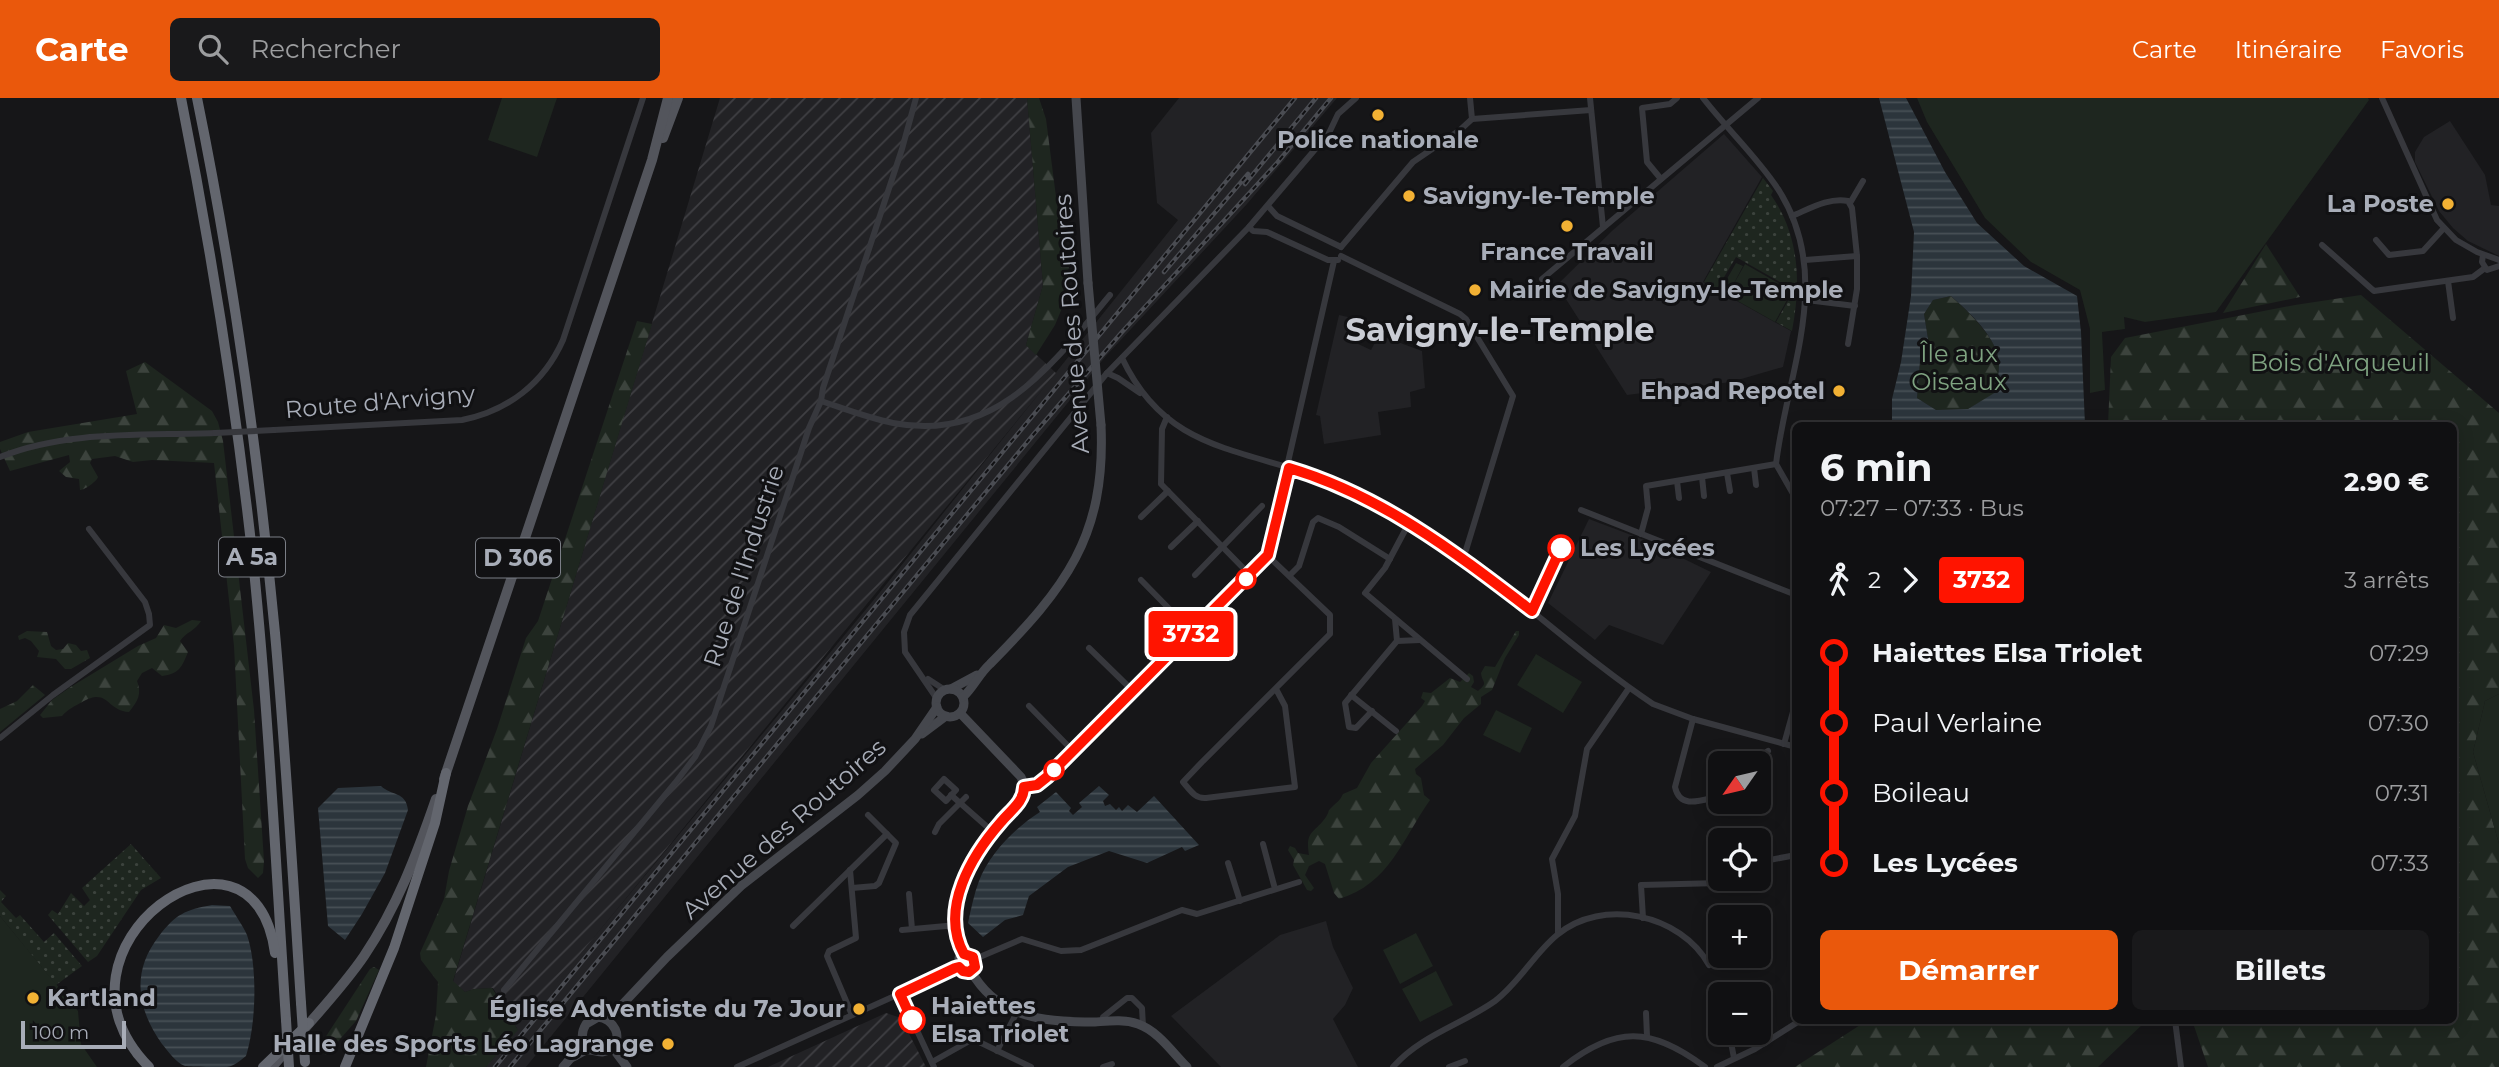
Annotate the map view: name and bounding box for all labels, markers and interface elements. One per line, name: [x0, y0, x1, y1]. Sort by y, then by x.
search box: [170, 18, 660, 81]
text: Carte: [35, 29, 128, 69]
icon: search: [194, 30, 232, 68]
text: Rechercher: [250, 33, 401, 65]
text: Carte: [2132, 35, 2197, 64]
text: Itinéraire: [2235, 35, 2342, 64]
text: Favoris: [2380, 35, 2464, 64]
marker: Police nationale: [1370, 107, 1386, 123]
place label: Police nationale: [1277, 125, 1479, 154]
place label: Savigny-le-Temple: [1423, 181, 1655, 210]
marker: Savigny-le-Temple: [1401, 188, 1417, 204]
place label: La Poste: [2327, 189, 2434, 218]
street label: Avenue des Routoires: [1048, 193, 1095, 455]
marker: La Poste: [2440, 196, 2456, 212]
marker: France Travail: [1559, 218, 1575, 234]
place label: France Travail: [1480, 237, 1654, 266]
place label: Mairie de Savigny-le-Temple: [1489, 275, 1844, 304]
marker: Mairie de Savigny-le-Temple: [1467, 282, 1483, 298]
district label: Savigny-le-Temple: [1346, 310, 1654, 349]
park label: Île aux Oiseaux: [1911, 339, 2007, 396]
park label: Bois d'Arqueuil: [2250, 348, 2430, 377]
place label: Ehpad Repotel: [1640, 376, 1825, 405]
street label: Route d'Arvigny: [284, 379, 476, 424]
marker: Ehpad Repotel: [1831, 383, 1847, 399]
text: 6 min: [1820, 444, 1933, 491]
street label: Rue de l'Industrie: [697, 461, 790, 670]
text: 2.90 €: [2344, 466, 2429, 498]
text: 07:27 – 07:33 · Bus: [1820, 494, 2024, 522]
place label: Les Lycées: [1580, 533, 1715, 562]
marker: Les Lycées: [1548, 535, 1574, 561]
road number: A 5a: [219, 538, 285, 576]
road number: D 306: [476, 538, 560, 578]
icon: walk: [1820, 561, 1858, 599]
icon: forward: [1891, 561, 1929, 599]
text: 3732: [1953, 565, 2010, 594]
text: 2: [1868, 566, 1881, 594]
text: 3 arrêts: [2344, 566, 2429, 594]
unlabelled marker: [1236, 569, 1256, 589]
line badge: 3732: [1142, 611, 1240, 657]
text: 3732: [1163, 619, 1219, 648]
text: Haiettes Elsa Triolet: [1872, 637, 2142, 669]
text: 07:29: [2369, 639, 2429, 667]
text: Paul Verlaine: [1872, 707, 2042, 739]
text: 07:30: [2368, 709, 2429, 737]
street label: Avenue des Routoires: [676, 732, 891, 925]
north arrow: [1708, 751, 1771, 814]
map controls: [1708, 751, 1771, 1045]
unlabelled marker: [1044, 760, 1064, 780]
text: Boileau: [1872, 777, 1970, 809]
text: 07:31: [2375, 779, 2429, 807]
button: locate: [1708, 828, 1771, 891]
text: Les Lycées: [1872, 847, 2018, 879]
text: 07:33: [2370, 849, 2429, 877]
button: +: [1708, 905, 1771, 968]
button: Démarrer: [1820, 930, 2118, 1010]
button: Billets: [2132, 930, 2429, 1010]
button: −: [1708, 982, 1771, 1045]
place label: Kartland: [47, 983, 156, 1012]
marker: Kartland: [25, 990, 41, 1006]
place label: Haiettes Elsa Triolet: [931, 991, 1070, 1048]
place label: Église Adventiste du 7e Jour: [489, 994, 845, 1023]
marker: Église Adventiste du 7e Jour: [851, 1001, 867, 1017]
marker: Haiettes Elsa Triolet: [899, 1007, 925, 1033]
scale bar: [21, 1018, 126, 1050]
text: 100 m: [32, 1021, 89, 1044]
place label: Halle des Sports Léo Lagrange: [273, 1029, 654, 1058]
marker: Halle des Sports Léo Lagrange: [660, 1036, 676, 1052]

